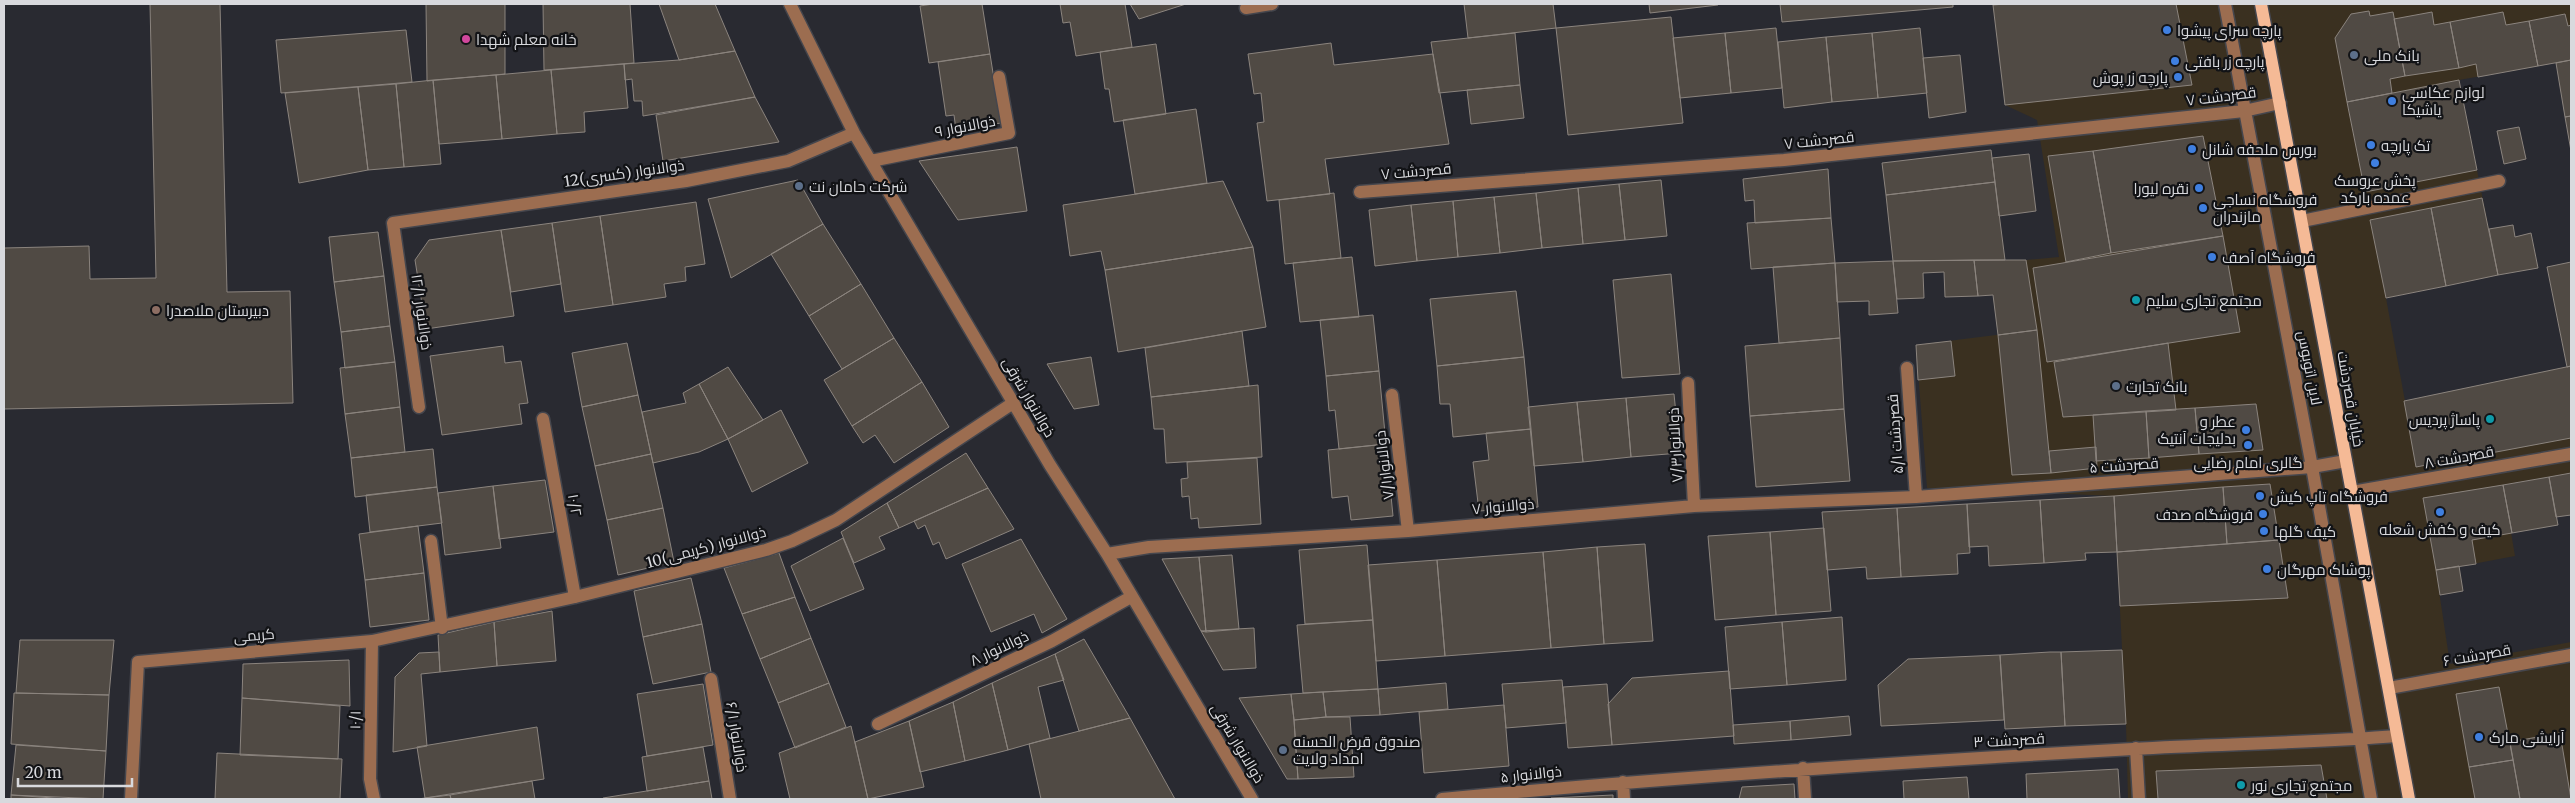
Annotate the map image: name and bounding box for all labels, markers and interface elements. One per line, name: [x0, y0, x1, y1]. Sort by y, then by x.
place label: پارچه سرای پیشوا: [2177, 21, 2282, 41]
marker: پارچه سرای پیشوا: [2161, 24, 2173, 36]
place label: خانه معلم شهدا: [476, 30, 577, 50]
marker: خانه معلم شهدا: [460, 33, 472, 45]
place label: بانک ملی: [2364, 46, 2420, 66]
marker: بانک ملی: [2348, 49, 2360, 61]
place label: پارچه زر بافتی: [2185, 52, 2265, 72]
marker: پارچه زر بافتی: [2169, 55, 2181, 67]
place label: پارچه زر پوش: [2093, 68, 2168, 88]
marker: پارچه زر پوش: [2172, 71, 2184, 83]
street label: قصردشت ۷: [2185, 82, 2257, 110]
place label: لوازم عکاسی یاشیکا: [2402, 83, 2485, 119]
marker: لوازم عکاسی یاشیکا: [2386, 95, 2398, 107]
street label: ذوالانوار ۹: [933, 111, 997, 141]
street label: قصردشت ۷: [1783, 127, 1855, 153]
place label: تک پارچه: [2381, 136, 2430, 156]
marker: تک پارچه: [2365, 139, 2377, 151]
place label: بورس ملحفه شانل: [2202, 140, 2317, 160]
marker: بورس ملحفه شانل: [2186, 143, 2198, 155]
street label: 12ذوالانوار (کسری): [562, 155, 686, 192]
marker: پخش عروسک عمده بارکد: [2369, 157, 2381, 169]
street label: قصردشت ۷: [1380, 158, 1452, 184]
place label: پخش عروسک عمده بارکد: [2334, 171, 2416, 207]
place label: شرکت حامان نت: [809, 177, 907, 197]
place label: نقره لیورا: [2133, 179, 2189, 198]
marker: شرکت حامان نت: [793, 180, 805, 192]
marker: نقره لیورا: [2193, 182, 2205, 194]
place label: فروشگاه نساجی مازندران: [2213, 190, 2317, 227]
marker: فروشگاه نساجی مازندران: [2197, 202, 2209, 214]
place label: فروشگاه آصف: [2222, 248, 2316, 267]
marker: فروشگاه آصف: [2206, 251, 2218, 263]
street label: ذوالانوار ۱۲/۱: [407, 273, 437, 351]
place label: مجتمع تجاری سلیم: [2146, 291, 2262, 312]
marker: مجتمع تجاری سلیم: [2130, 294, 2142, 306]
place label: دبیرستان ملاصدرا: [166, 301, 269, 321]
marker: دبیرستان ملاصدرا: [150, 304, 162, 316]
street label: لاین اتوبوس: [2293, 329, 2327, 407]
street label: خیابان قصردشت: [2332, 350, 2369, 449]
street label: ذوالانوار شرقی: [998, 354, 1060, 441]
place label: بانک تجارت: [2126, 377, 2188, 396]
marker: بانک تجارت: [2110, 380, 2122, 392]
street label: قصردشت ۵/۱: [1883, 393, 1907, 475]
street label: ذوالانوار۷/۳: [1664, 407, 1686, 483]
place label: پاساژ پردیس: [2409, 410, 2480, 430]
place label: عطر و بدلیجات آنتیک: [2157, 412, 2236, 448]
marker: پاساژ پردیس: [2484, 413, 2496, 425]
marker: عطر و بدلیجات آنتیک: [2240, 424, 2252, 436]
street label: ذوالانوار۷/۱: [1370, 429, 1398, 501]
marker: گالری امام رضایی: [2242, 439, 2254, 451]
street label: قصردشت ۸: [2423, 442, 2495, 472]
street label: قصردشت ۵: [2089, 453, 2159, 477]
place label: گالری امام رضایی: [2193, 453, 2303, 473]
place label: فروشگاه تاپ کیش: [2270, 487, 2388, 507]
marker: فروشگاه تاپ کیش: [2254, 490, 2266, 502]
street label: ۱۰/۲: [564, 492, 586, 518]
street label: ذوالانوار ۷: [1471, 494, 1535, 518]
place label: فروشگاه صدف: [2156, 505, 2253, 524]
marker: کیف و کفش شعله: [2434, 506, 2446, 518]
marker: فروشگاه صدف: [2257, 508, 2269, 520]
place label: کیف و کفش شعله: [2379, 520, 2501, 540]
street label: 10ذوالانوار (کریمی): [644, 522, 768, 573]
place label: کیف گلها: [2274, 522, 2336, 542]
marker: کیف گلها: [2258, 525, 2270, 537]
place label: پوشاک مهرگان: [2277, 560, 2370, 580]
marker: پوشاک مهرگان: [2261, 563, 2273, 575]
street label: کریمی: [233, 624, 275, 647]
street label: ذوالانوار ۸: [967, 626, 1031, 670]
street label: قصردشت ۶: [2442, 640, 2512, 670]
street label: ذوالانوار ۶/۱: [722, 700, 752, 774]
street label: ذوالانوار شرقی: [1206, 700, 1269, 787]
street label: ۱۰/۱: [345, 710, 365, 730]
place label: آرایشی مارک: [2489, 728, 2565, 748]
street label: قصردشت ۳: [1973, 729, 2045, 751]
marker: آرایشی مارک: [2473, 731, 2485, 743]
place label: صندوق قرض الحسنه امداد ولایت: [1293, 732, 1421, 768]
marker: صندوق قرض الحسنه امداد ولایت: [1277, 744, 1289, 756]
scale bar: [18, 756, 131, 788]
street label: ذوالانوار ۵: [1499, 761, 1563, 787]
text: 20 m: [25, 763, 62, 782]
place label: مجتمع تجاری نور: [2250, 776, 2352, 797]
marker: مجتمع تجاری نور: [2235, 779, 2247, 791]

